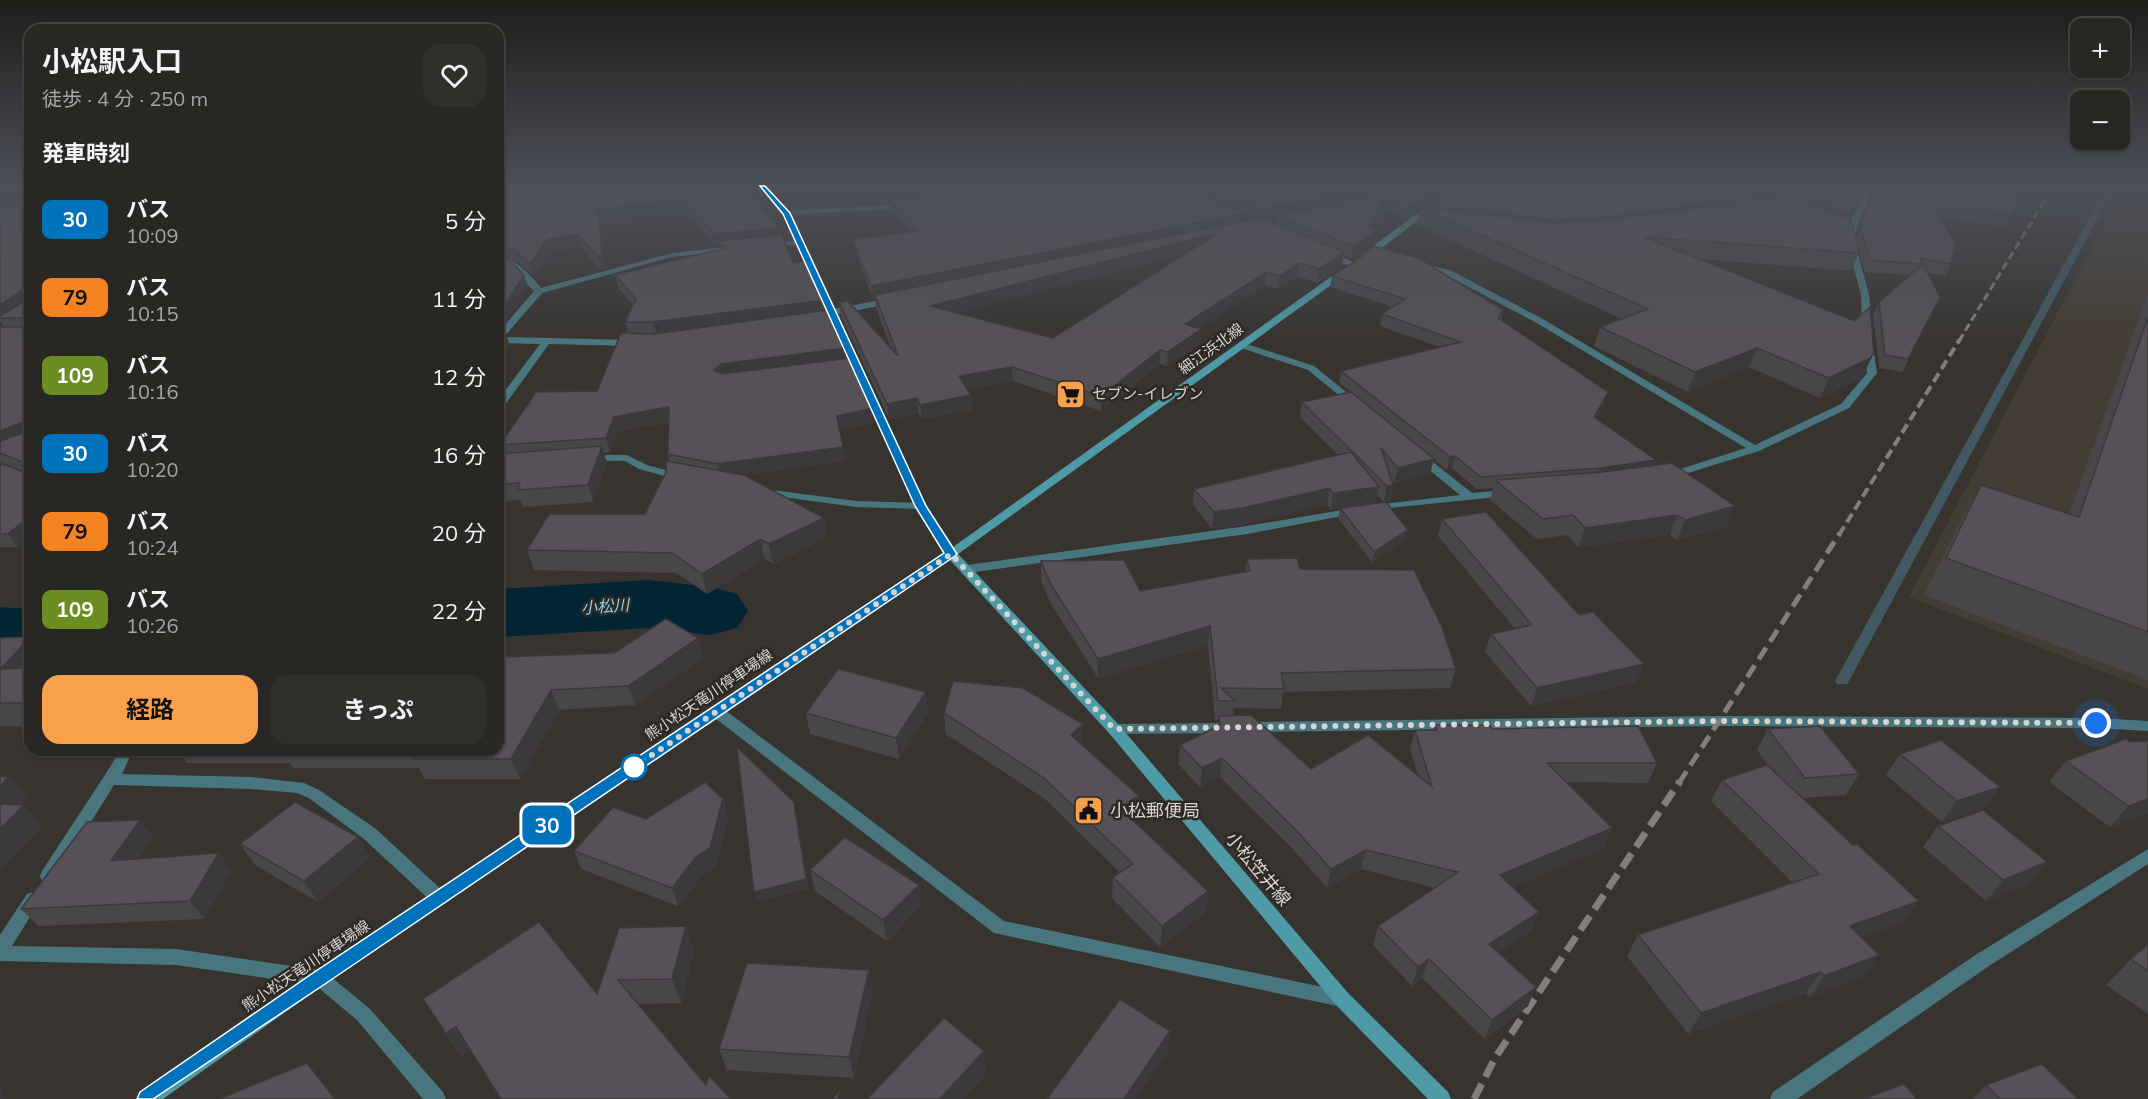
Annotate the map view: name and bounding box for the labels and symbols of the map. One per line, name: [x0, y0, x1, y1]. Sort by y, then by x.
street label: 細江浜北線: [1175, 319, 1247, 378]
supermarket icon: セブン-イレブン: [1055, 378, 1087, 410]
place label: セブン-イレブン: [1092, 384, 1203, 403]
water label: 小松川: [580, 594, 632, 618]
street label: 熊小松天竜川停車場線: [641, 645, 776, 744]
your location: [2081, 708, 2111, 738]
unlabelled marker: [621, 754, 647, 780]
public building icon: 小松郵便局: [1073, 795, 1105, 827]
place label: 小松郵便局: [1110, 799, 1200, 822]
line badge: 30: [520, 806, 574, 844]
street label: 小松笠井線: [1221, 827, 1296, 911]
street label: 熊小松天竜川停車場線: [238, 916, 373, 1015]

